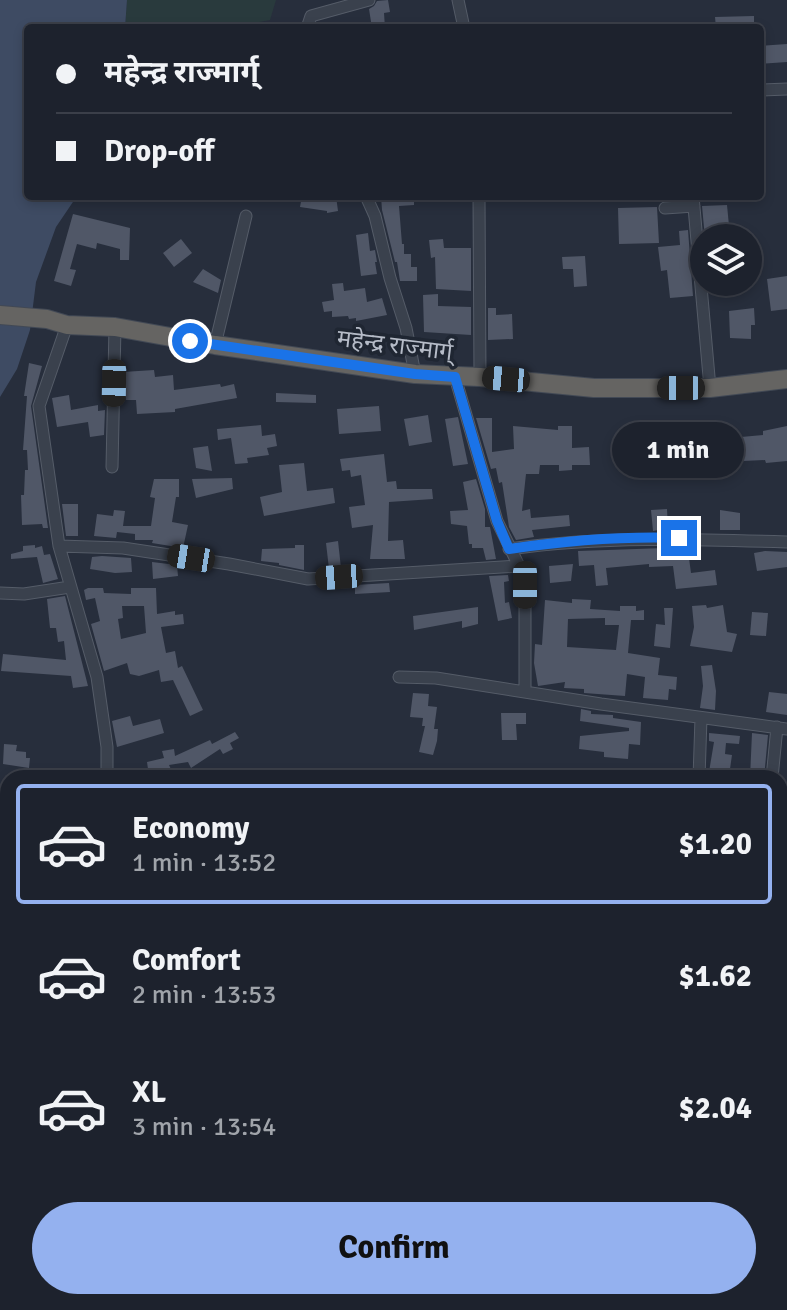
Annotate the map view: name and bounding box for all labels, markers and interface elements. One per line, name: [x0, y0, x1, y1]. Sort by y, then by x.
text: महेन्द्र राज्मार्ग्: [104, 54, 259, 91]
text: Drop-off: [104, 133, 214, 170]
map controls: [690, 224, 762, 296]
button: layers: [690, 224, 762, 296]
route start: [172, 323, 208, 359]
street label: महेन्द्र राज्मार्ग्: [335, 323, 459, 367]
car: [102, 359, 126, 407]
car: [481, 365, 531, 393]
car: [657, 376, 705, 400]
callout: 1 min: [613, 422, 745, 478]
text: 1 min: [647, 434, 709, 466]
route end: [661, 520, 697, 556]
car: [165, 542, 217, 574]
car: [513, 561, 537, 609]
car: [314, 563, 364, 591]
icon: car: [36, 808, 108, 880]
text: Economy: [132, 810, 249, 847]
text: $1.20: [679, 826, 752, 863]
text: 1 min · 13:52: [132, 847, 276, 879]
icon: car: [36, 940, 108, 1012]
text: Comfort: [132, 942, 241, 979]
text: $1.62: [679, 958, 752, 995]
text: 2 min · 13:53: [132, 979, 276, 1011]
icon: car: [36, 1072, 108, 1144]
text: XL: [132, 1074, 166, 1111]
text: $2.04: [679, 1090, 752, 1127]
text: 3 min · 13:54: [132, 1111, 276, 1143]
button: Confirm: [32, 1202, 756, 1294]

